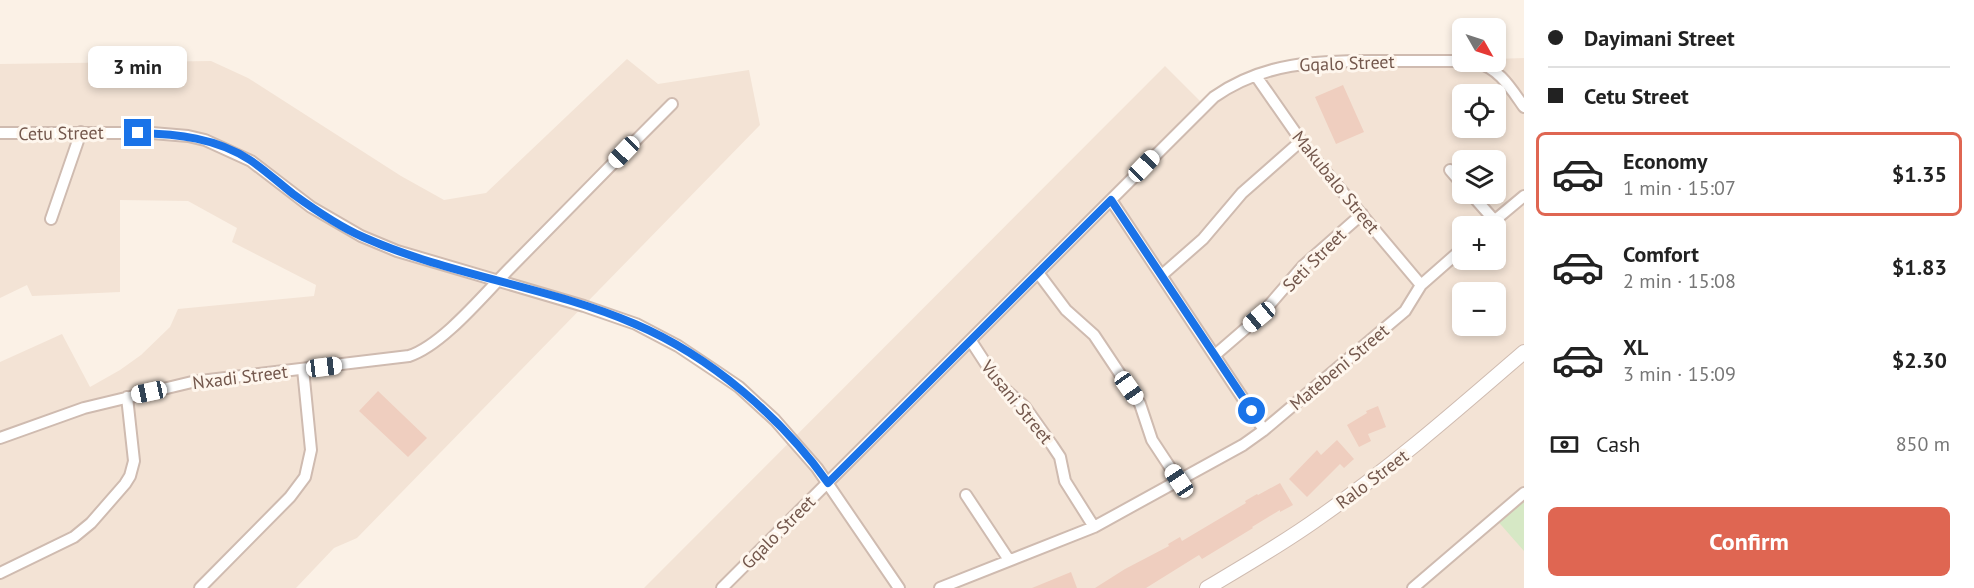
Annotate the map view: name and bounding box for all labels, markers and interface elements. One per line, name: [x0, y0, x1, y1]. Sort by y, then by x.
north arrow: [1452, 18, 1506, 72]
map controls: [1452, 18, 1506, 336]
text: Dayimani Street: [1584, 24, 1735, 52]
callout: 3 min: [88, 46, 188, 88]
street label: Gqalo Street: [1299, 50, 1395, 76]
text: 3 min: [113, 54, 162, 80]
text: Cetu Street: [1584, 82, 1689, 110]
button: locate: [1452, 84, 1506, 138]
route end: [124, 119, 151, 146]
street label: Cetu Street: [18, 121, 104, 145]
street label: Makubalo Street: [1287, 126, 1385, 238]
car: [605, 133, 643, 171]
car: [1125, 147, 1163, 185]
icon: car: [1551, 147, 1605, 201]
text: Economy: [1623, 147, 1707, 175]
button: layers: [1452, 150, 1506, 204]
text: $1.35: [1892, 160, 1947, 188]
text: 1 min · 15:07: [1623, 175, 1736, 201]
button: +: [1452, 216, 1506, 270]
street label: Seti Street: [1277, 223, 1351, 297]
icon: car: [1551, 240, 1605, 294]
text: Comfort: [1623, 240, 1699, 268]
text: $1.83: [1892, 253, 1947, 281]
text: 2 min · 15:08: [1623, 268, 1736, 294]
button: −: [1452, 282, 1506, 336]
car: [1239, 299, 1279, 335]
street label: Matebeni Street: [1285, 319, 1393, 415]
icon: car: [1551, 333, 1605, 387]
text: XL: [1623, 333, 1648, 361]
text: $2.30: [1892, 346, 1947, 374]
street label: Vusani Street: [976, 355, 1058, 448]
car: [305, 356, 343, 378]
street label: Nxadi Street: [191, 360, 289, 394]
text: 3 min · 15:09: [1623, 361, 1736, 387]
car: [1111, 368, 1147, 408]
car: [130, 379, 168, 405]
route start: [1238, 397, 1265, 424]
icon: cash: [1548, 428, 1581, 461]
text: Cash: [1596, 430, 1640, 458]
text: 850 m: [1896, 431, 1950, 457]
street label: Ralo Street: [1331, 444, 1413, 514]
car: [1161, 461, 1197, 501]
street label: Gqalo Street: [736, 490, 820, 574]
button: Confirm: [1548, 507, 1950, 576]

